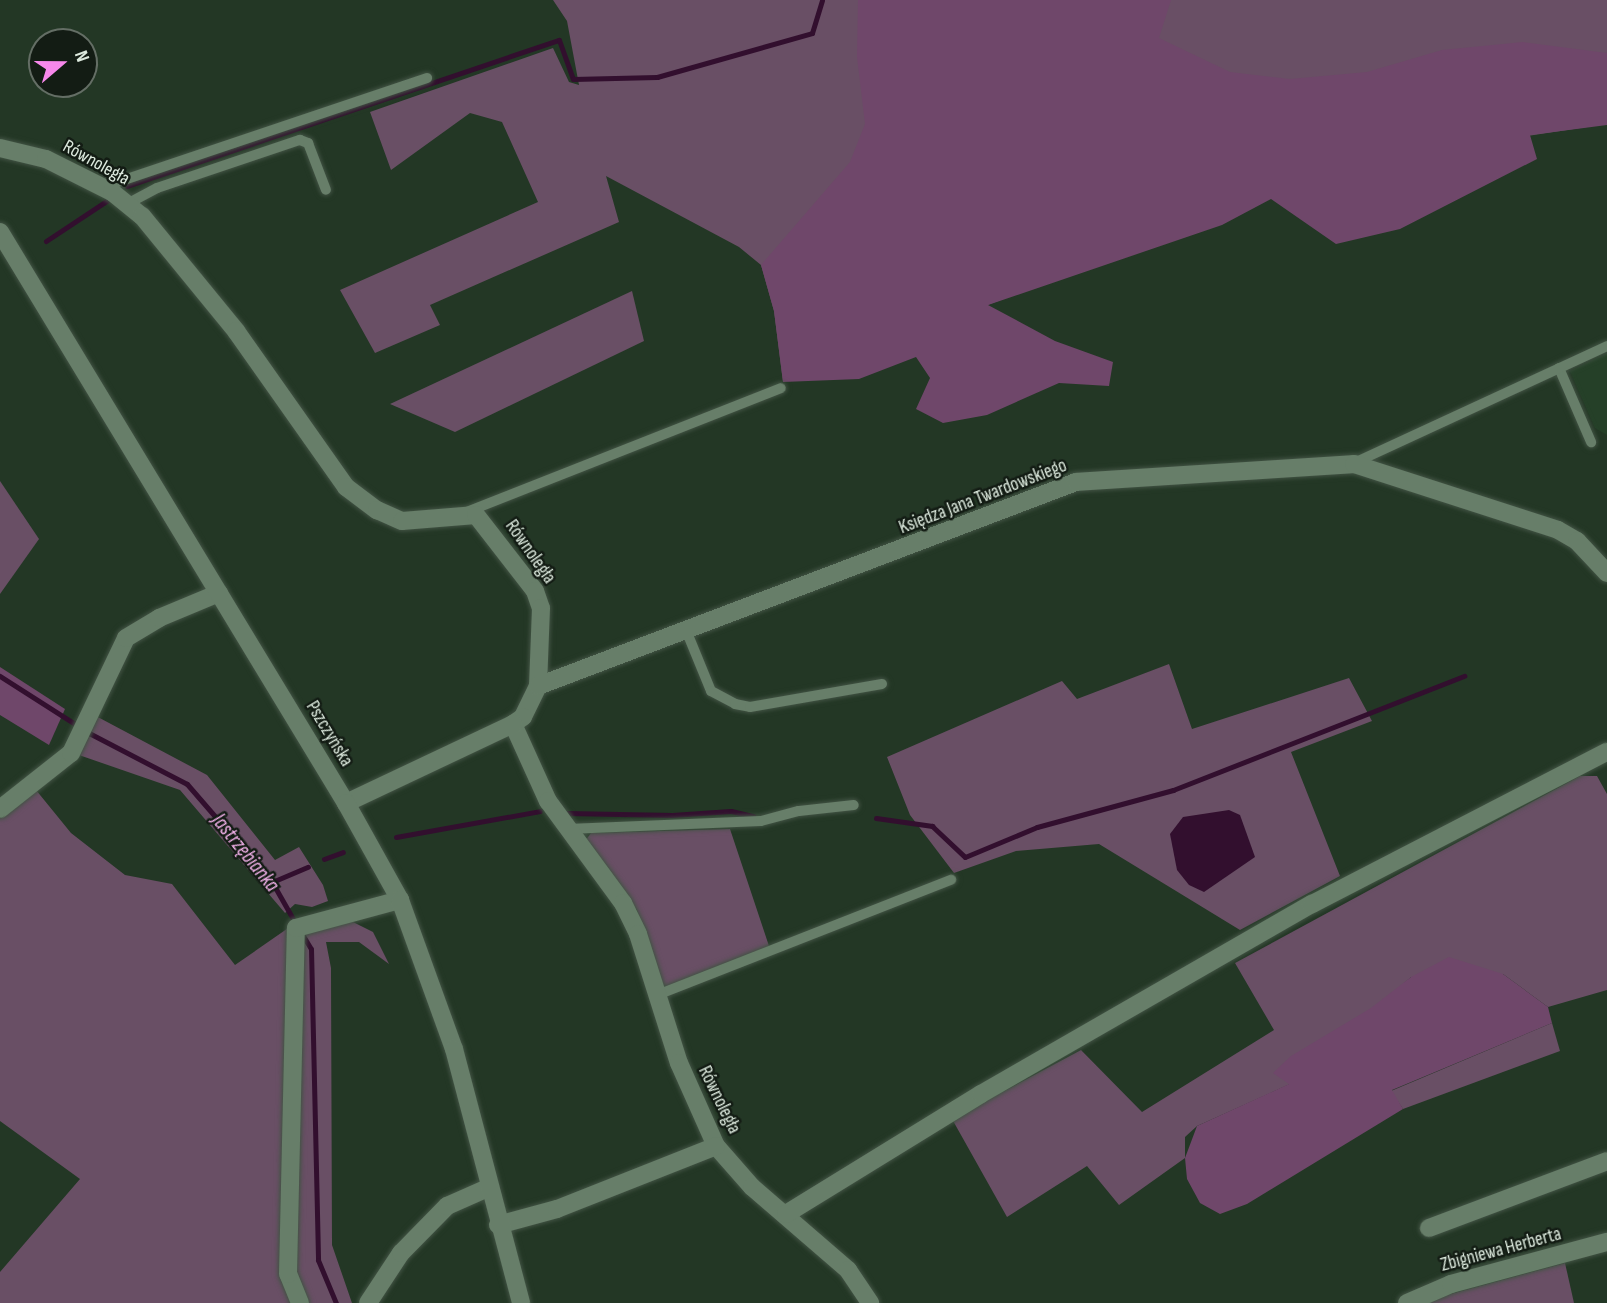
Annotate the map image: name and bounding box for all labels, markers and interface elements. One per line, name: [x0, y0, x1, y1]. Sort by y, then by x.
north arrow: [28, 28, 98, 98]
text: N: [69, 48, 94, 65]
street label: Równoległa: [59, 135, 133, 191]
street label: Księdza Jana Twardowskiego: [896, 454, 1070, 540]
street label: Równoległa: [500, 516, 560, 588]
street label: Pszczyńska: [301, 697, 357, 771]
water label: Jastrzębianka: [206, 809, 284, 897]
street label: Równoległa: [693, 1062, 745, 1138]
street label: Zbigniewa Herberta: [1438, 1223, 1564, 1277]

